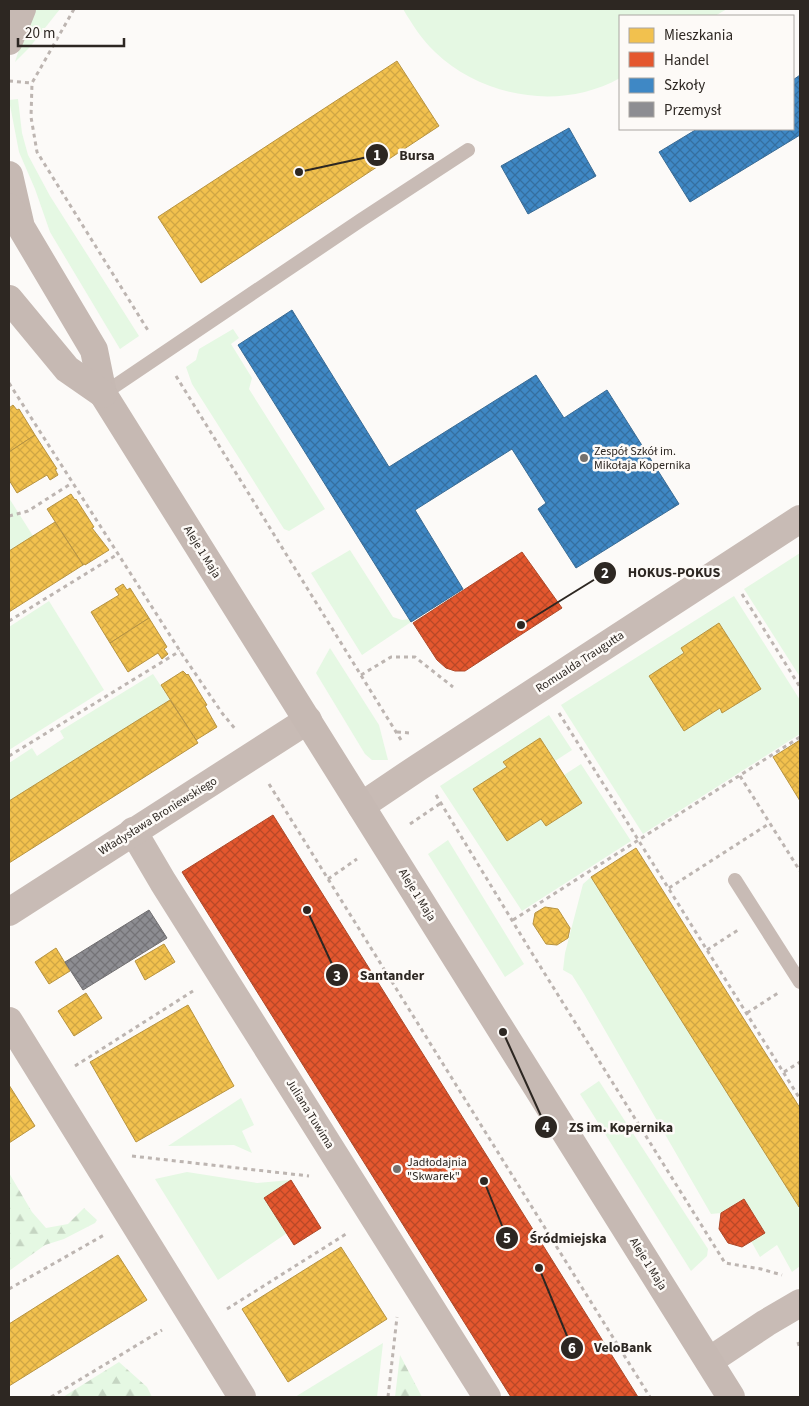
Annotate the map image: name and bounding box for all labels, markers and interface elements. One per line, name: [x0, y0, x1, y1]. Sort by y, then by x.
scale bar: [18, 15, 124, 47]
legend: [619, 15, 794, 130]
text: 20 m: [25, 23, 55, 44]
text: Mieszkania: [664, 25, 733, 46]
text: Handel: [664, 50, 709, 71]
text: Szkoły: [664, 75, 705, 96]
text: Przemysł: [664, 100, 722, 121]
callout: Bursa: [365, 140, 445, 169]
text: 1: [373, 145, 381, 166]
text: Bursa: [399, 146, 435, 166]
place label: Zespół Szkół im. Mikołaja Kopernika: [594, 443, 690, 474]
marker: Zespół Szkół im. Mikołaja Kopernika: [578, 452, 590, 464]
street label: Aleje 1 Maja: [179, 522, 225, 582]
callout: HOKUS-POKUS: [593, 558, 730, 587]
text: 2: [601, 563, 609, 584]
text: HOKUS-POKUS: [628, 563, 720, 583]
street label: Romualda Traugutta: [532, 627, 628, 697]
street label: Władysława Broniewskiego: [95, 773, 221, 859]
street label: Aleje 1 Maja: [394, 865, 440, 925]
callout: Santander: [324, 961, 434, 990]
text: 3: [333, 966, 341, 987]
text: Santander: [360, 966, 425, 986]
street label: Juliana Tuwima: [282, 1076, 338, 1152]
callout: ZS im. Kopernika: [534, 1112, 683, 1141]
text: 4: [542, 1117, 550, 1138]
text: ZS im. Kopernika: [569, 1118, 673, 1138]
place label: Jadłodajnia "Skwarek": [407, 1154, 467, 1185]
marker: Jadłodajnia "Skwarek": [391, 1163, 403, 1175]
callout: Śródmiejska: [494, 1223, 616, 1252]
text: 5: [503, 1228, 511, 1249]
text: Śródmiejska: [529, 1229, 607, 1249]
street label: Aleje 1 Maja: [625, 1234, 671, 1294]
callout: VeloBank: [559, 1333, 662, 1362]
text: 6: [568, 1338, 576, 1359]
text: VeloBank: [593, 1338, 652, 1358]

